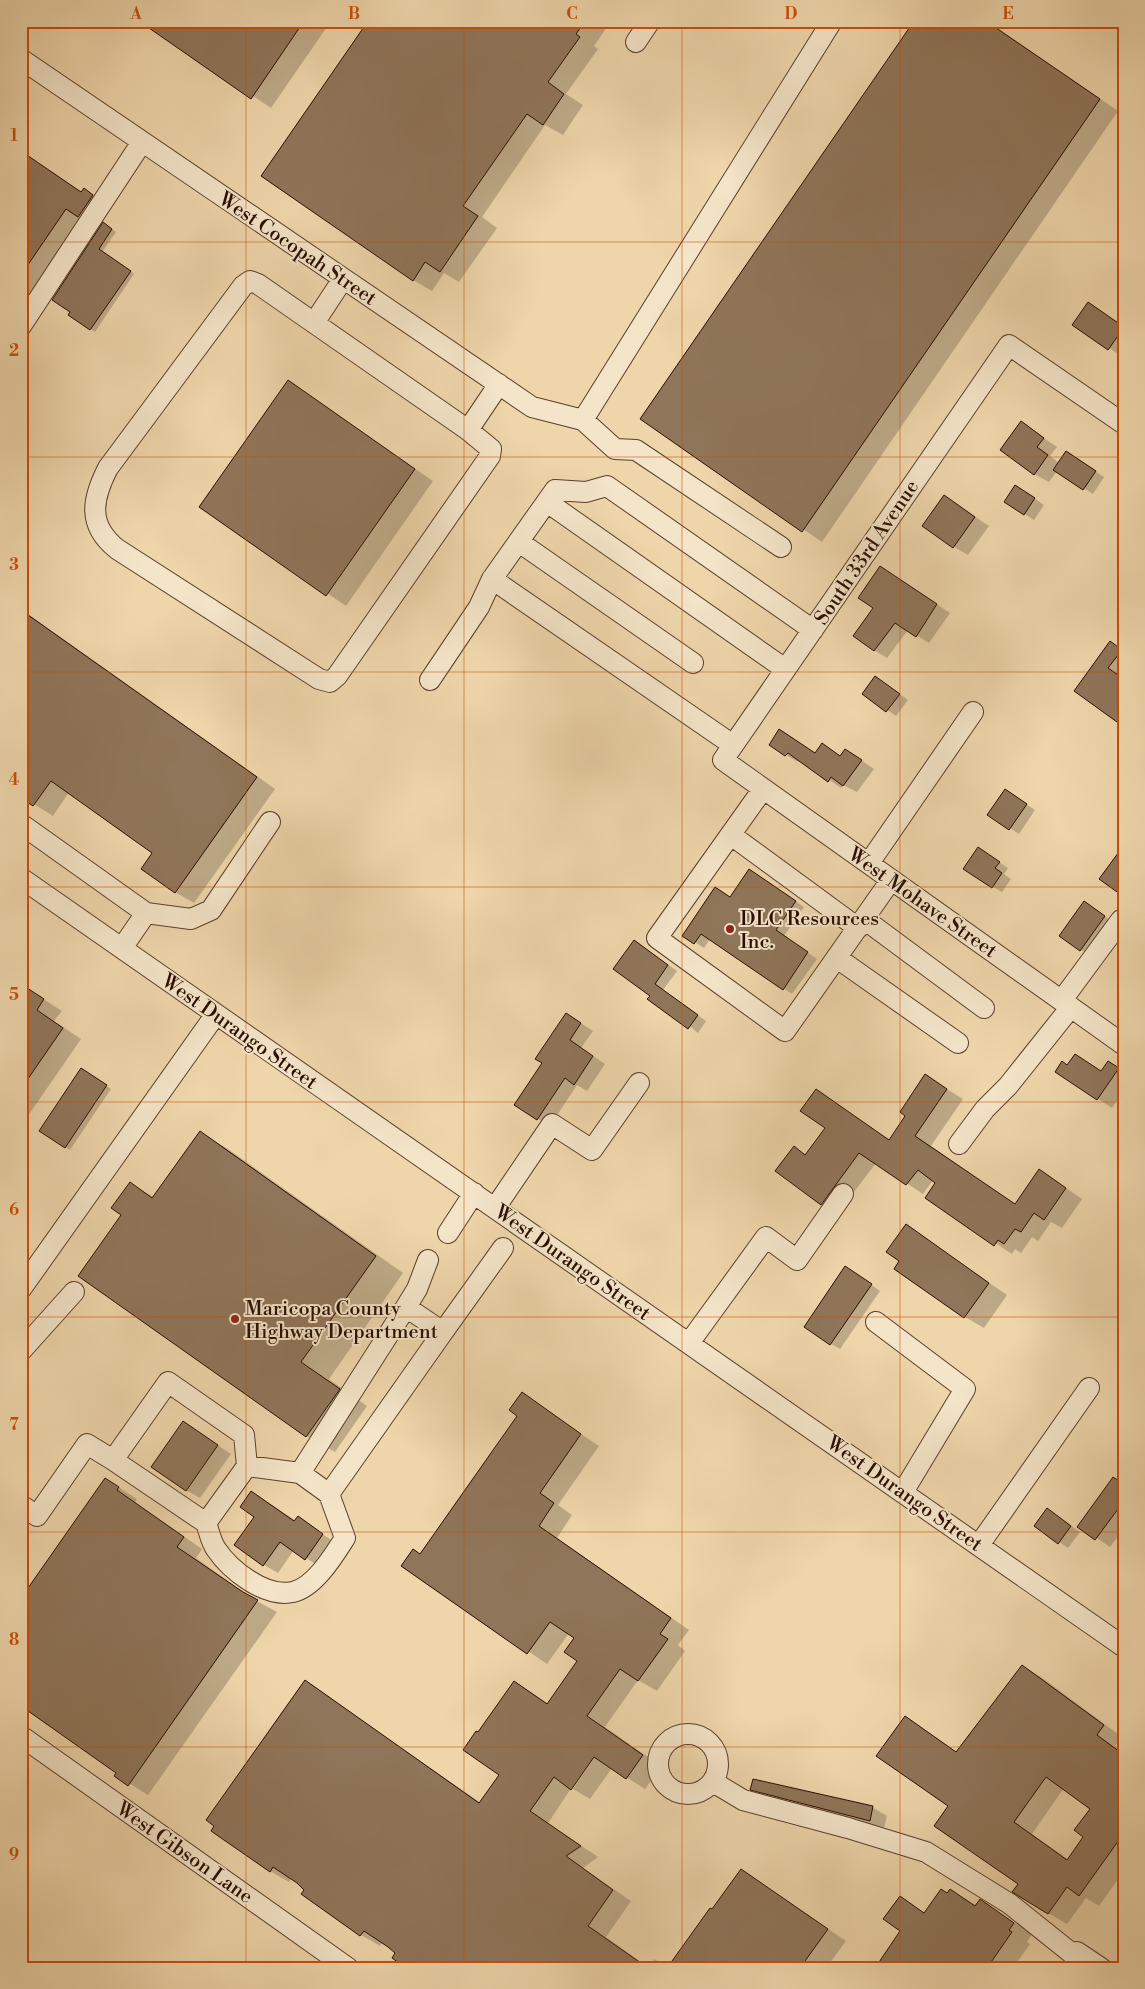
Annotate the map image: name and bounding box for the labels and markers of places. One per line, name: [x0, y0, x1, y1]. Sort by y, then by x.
place label: DLC Resources Inc.: [740, 907, 879, 955]
marker: DLC Resources Inc.: [724, 923, 736, 935]
place label: Maricopa County Highway Department: [245, 1297, 438, 1345]
marker: Maricopa County Highway Department: [229, 1313, 241, 1325]

